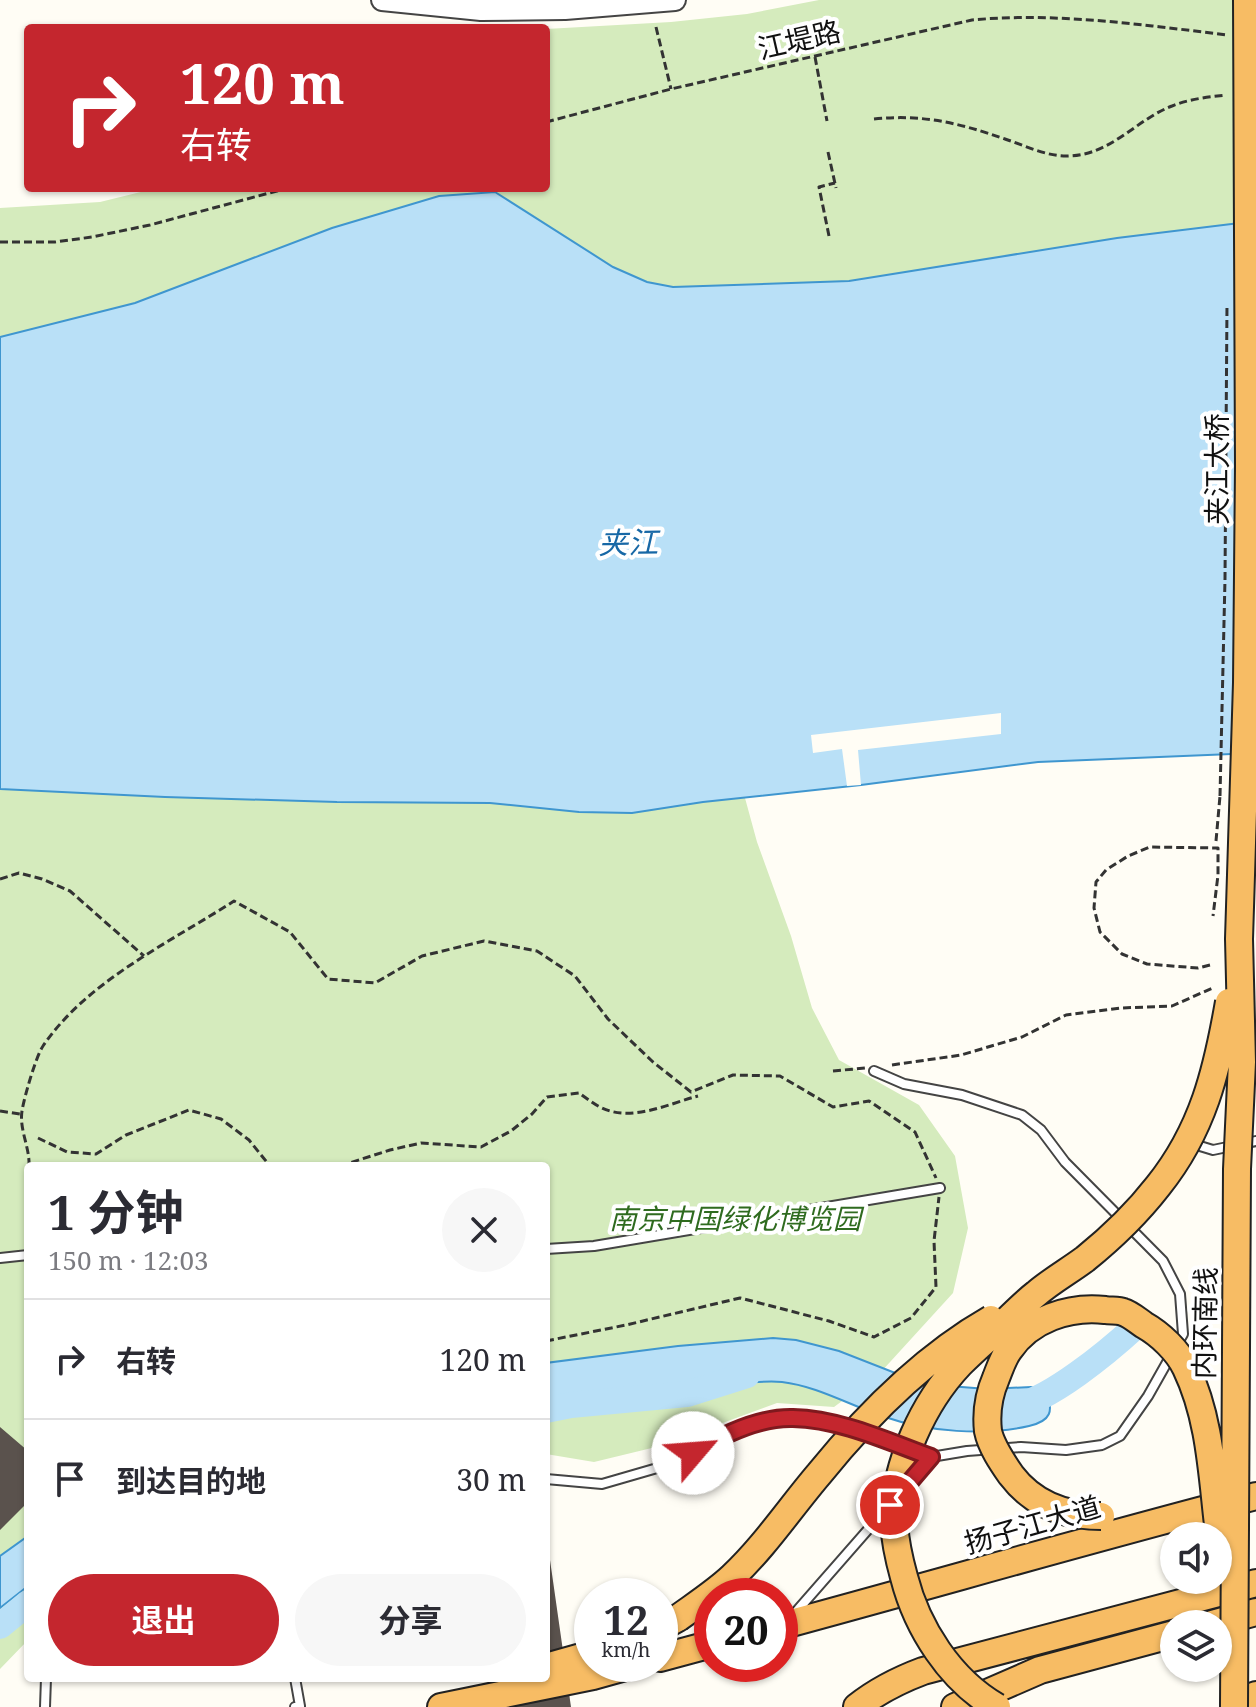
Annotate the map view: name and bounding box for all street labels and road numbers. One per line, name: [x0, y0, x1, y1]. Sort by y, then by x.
street label: 江堤路: [754, 11, 844, 67]
street label: 夹江大桥: [1197, 413, 1235, 525]
street label: 内环南线: [1184, 1267, 1224, 1379]
street label: 扬子江大道: [959, 1486, 1105, 1562]

